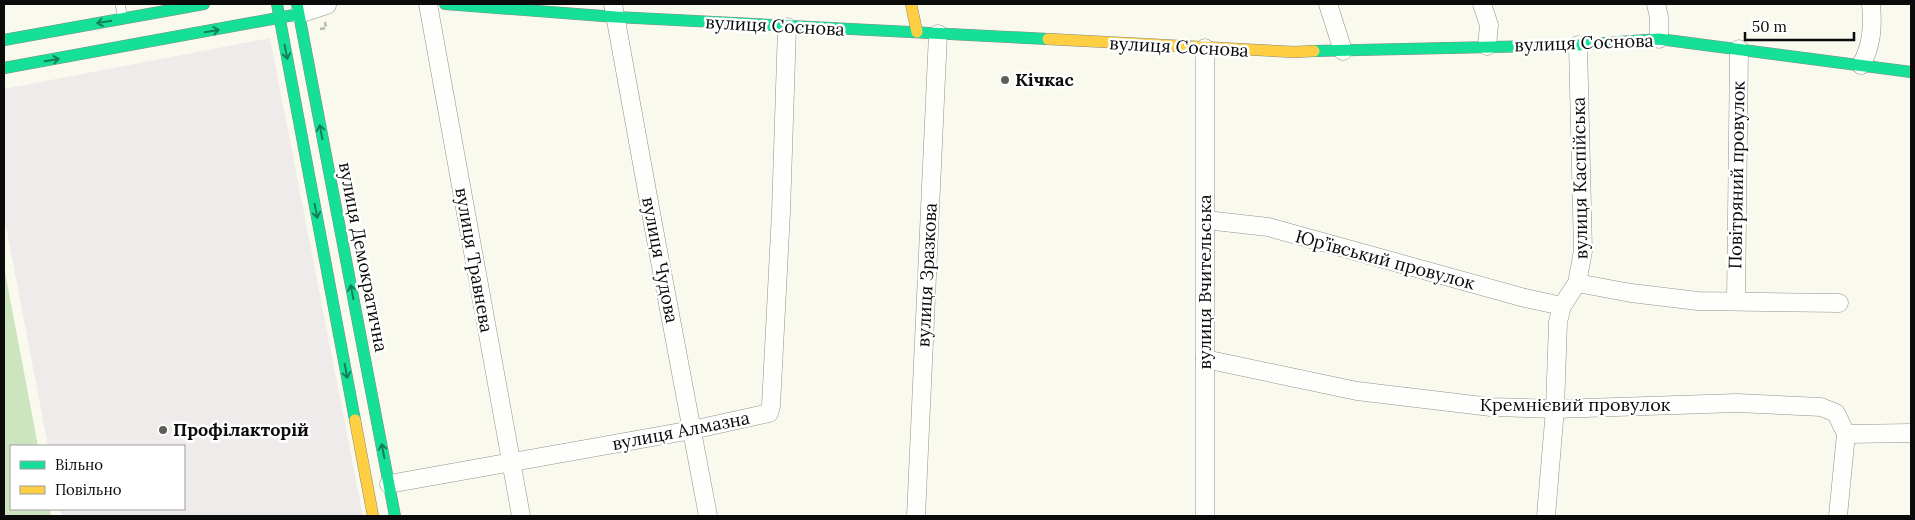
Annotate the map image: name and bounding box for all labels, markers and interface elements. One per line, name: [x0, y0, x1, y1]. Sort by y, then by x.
street label: вулиця Соснова: [705, 10, 845, 41]
scale bar: [1745, 10, 1854, 42]
text: 50 m: [1752, 17, 1787, 36]
one-way arrow: [96, 18, 112, 28]
one-way arrow: [203, 25, 219, 35]
street label: вулиця Соснова: [1514, 29, 1654, 56]
street label: вулиця Соснова: [1109, 31, 1249, 62]
one-way arrow: [281, 43, 291, 59]
one-way arrow: [43, 54, 59, 64]
place label: Кічкас: [1015, 68, 1074, 91]
marker: Кічкас: [999, 74, 1011, 86]
street label: Повітряний провулок: [1723, 80, 1750, 269]
street label: вулиця Каспійська: [1567, 97, 1592, 260]
one-way arrow: [316, 124, 326, 140]
street label: вулиця Демократична: [334, 160, 393, 354]
street label: вулиця Травнева: [450, 186, 499, 334]
street label: вулиця Вчительська: [1193, 194, 1216, 370]
street label: вулиця Чудова: [637, 195, 684, 325]
street label: вулиця Зразкова: [911, 202, 942, 348]
one-way arrow: [311, 203, 321, 219]
street label: Юр’ївський провулок: [1293, 224, 1478, 295]
one-way arrow: [347, 284, 356, 300]
one-way arrow: [341, 363, 351, 379]
street label: Кремнієвий провулок: [1480, 393, 1671, 416]
street label: вулиця Алмазна: [610, 406, 752, 455]
place label: Профілакторій: [173, 418, 309, 441]
marker: Профілакторій: [157, 424, 169, 436]
one-way arrow: [377, 444, 387, 460]
legend: [10, 445, 185, 510]
text: Вільно: [55, 455, 103, 474]
text: Повільно: [55, 480, 122, 499]

